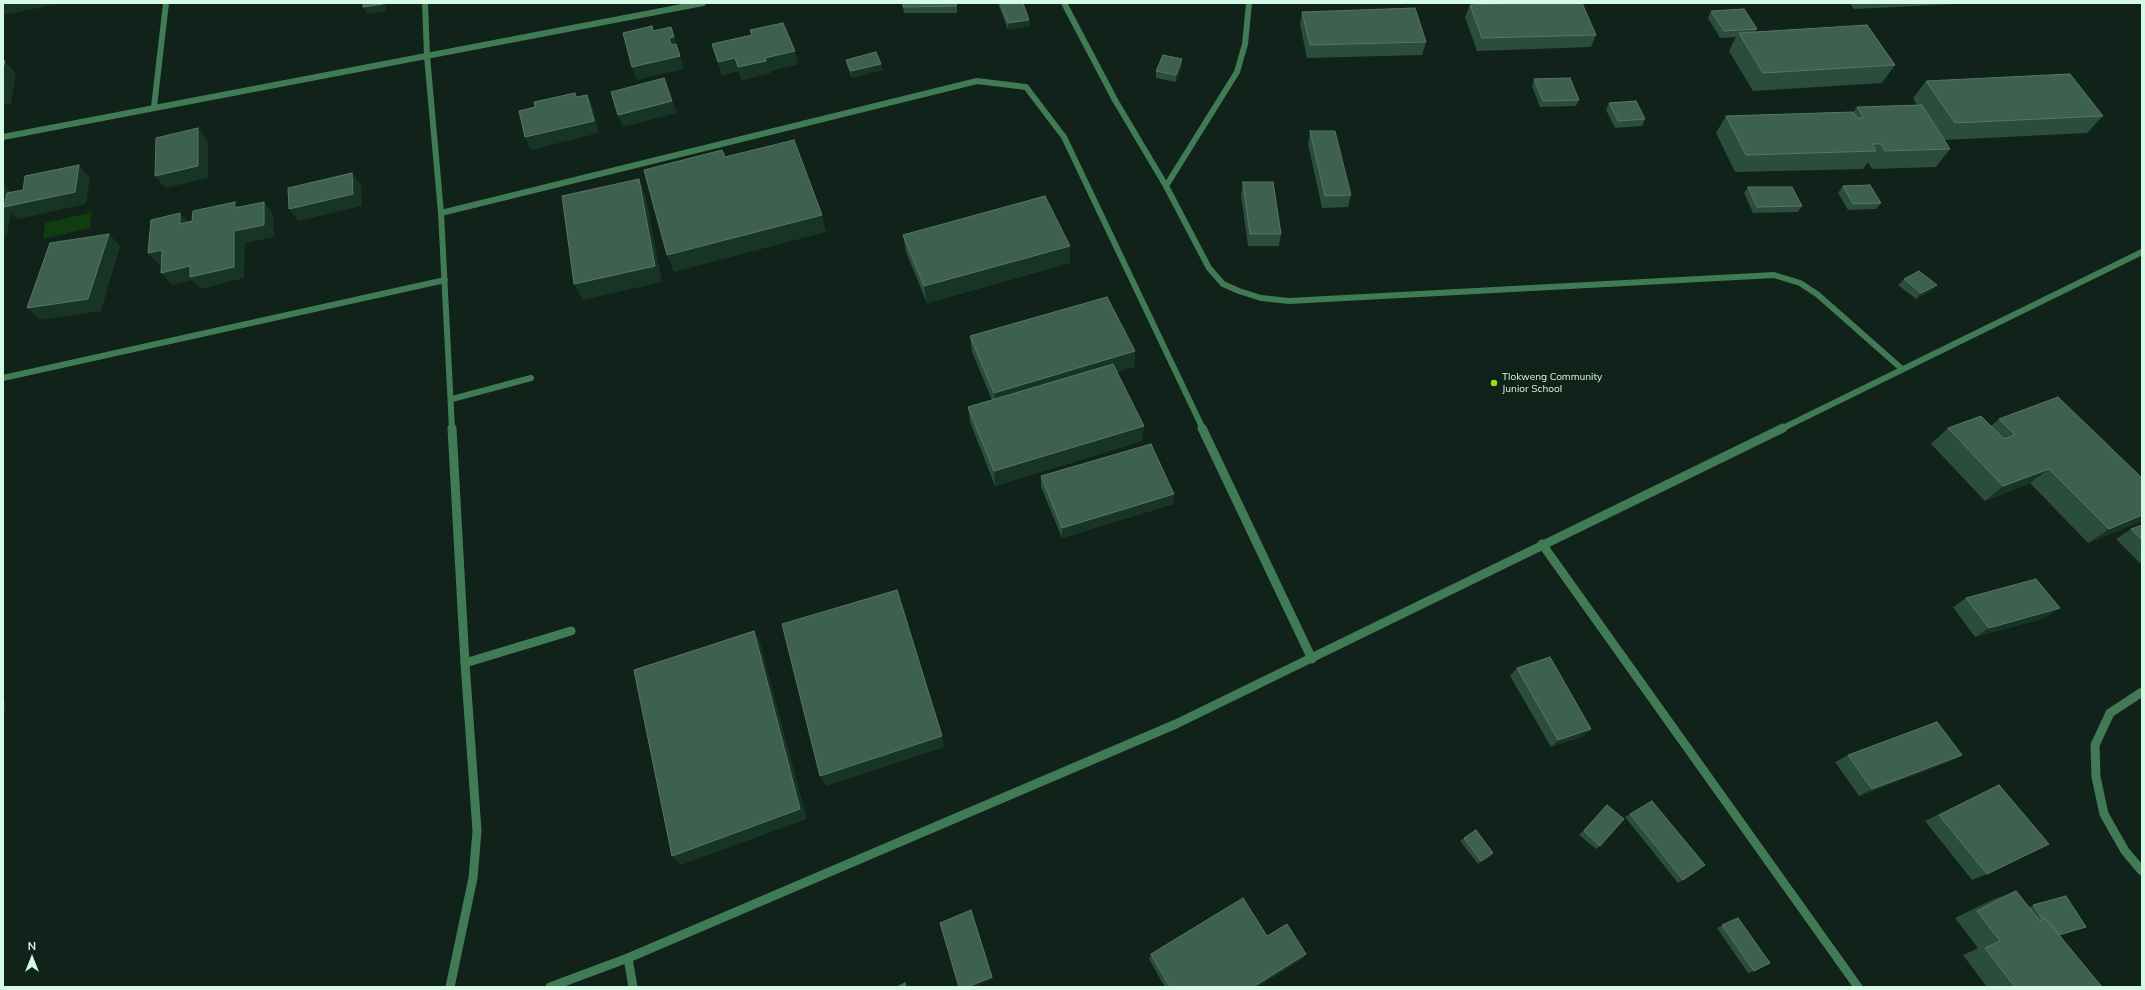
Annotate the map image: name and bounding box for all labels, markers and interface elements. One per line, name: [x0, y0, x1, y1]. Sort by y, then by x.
place label: Tlokweng Community Junior School: [1502, 371, 1602, 394]
marker: Tlokweng Community Junior School: [1489, 378, 1499, 388]
north arrow: [12, 938, 52, 978]
text: N: [28, 939, 36, 953]

